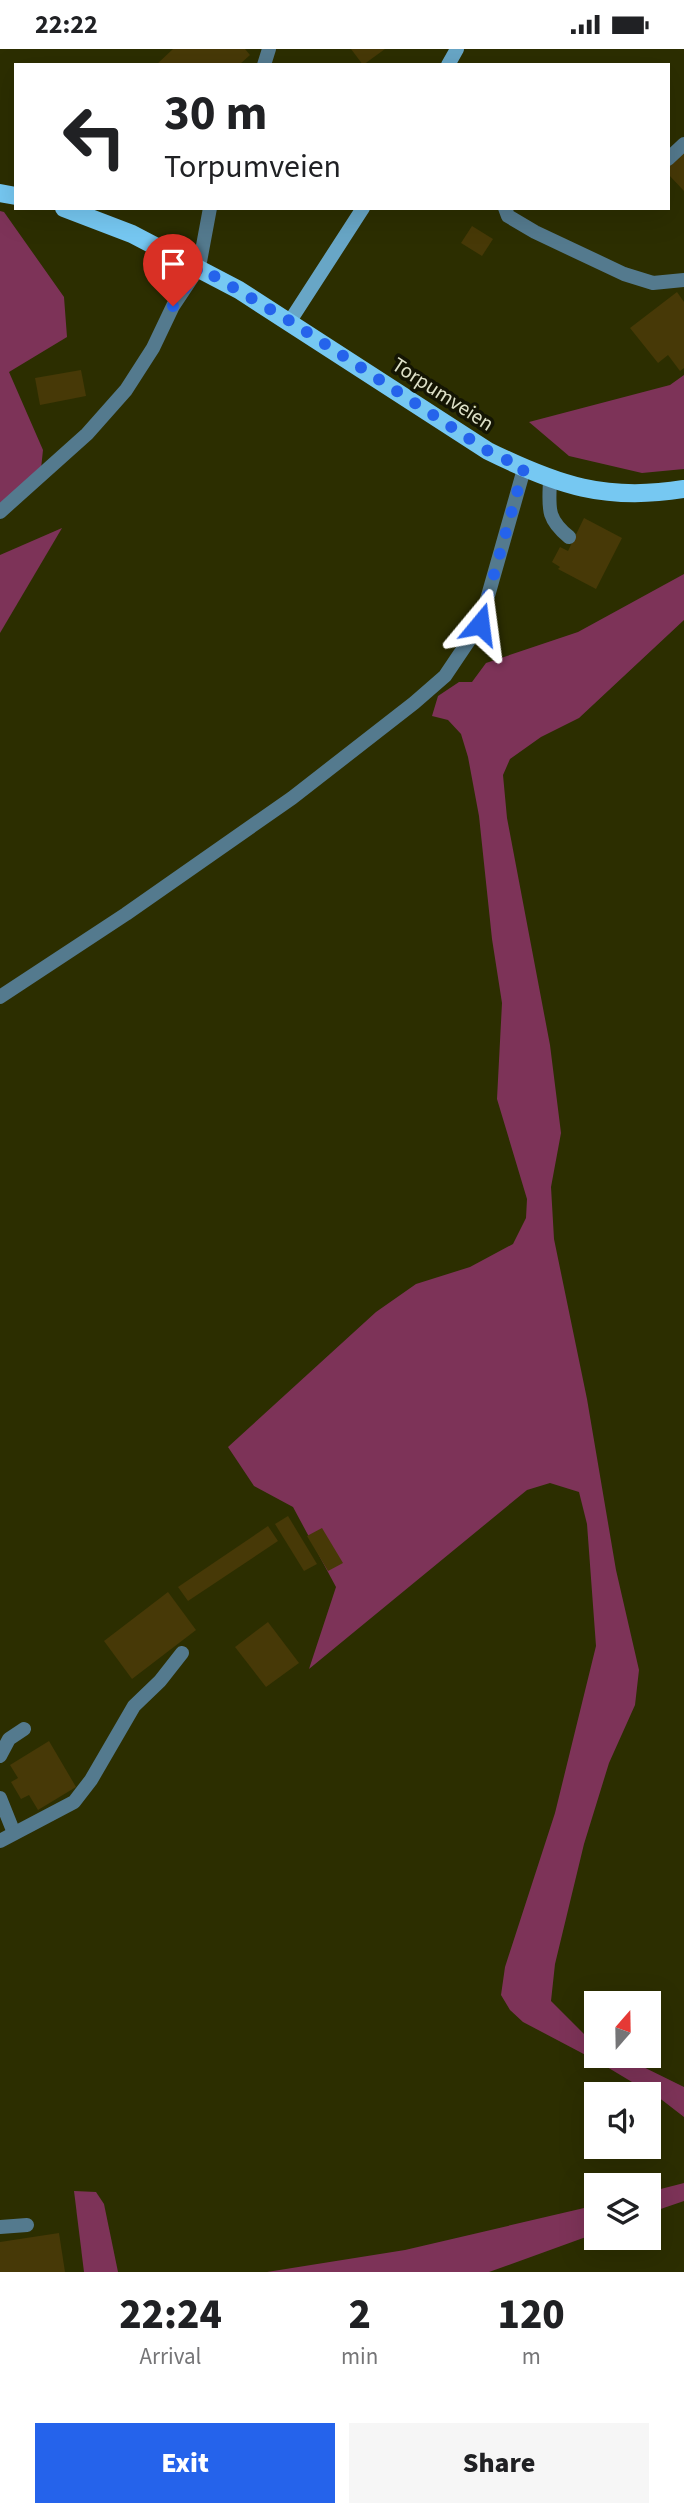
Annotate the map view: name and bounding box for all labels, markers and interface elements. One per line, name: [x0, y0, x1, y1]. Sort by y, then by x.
text: 22:22: [35, 6, 98, 43]
text: 30 m: [164, 79, 268, 149]
icon: left: [49, 91, 140, 182]
text: Torpumveien: [164, 144, 341, 190]
pin: [143, 234, 203, 306]
icon: arrive: [154, 245, 192, 283]
street label: Torpumveien: [386, 350, 500, 438]
position arrow: [443, 587, 517, 661]
north arrow: [584, 1991, 662, 2069]
map controls: [584, 1991, 661, 2250]
button: sound: [584, 2082, 661, 2159]
button: layers: [584, 2173, 661, 2250]
text: 22:24: [119, 2285, 222, 2345]
text: 2: [348, 2285, 371, 2345]
text: 120: [498, 2285, 565, 2345]
text: Arrival: [140, 2340, 201, 2373]
text: min: [341, 2340, 378, 2373]
text: m: [522, 2340, 541, 2373]
button: Exit: [35, 2423, 335, 2503]
button: Share: [349, 2423, 649, 2503]

